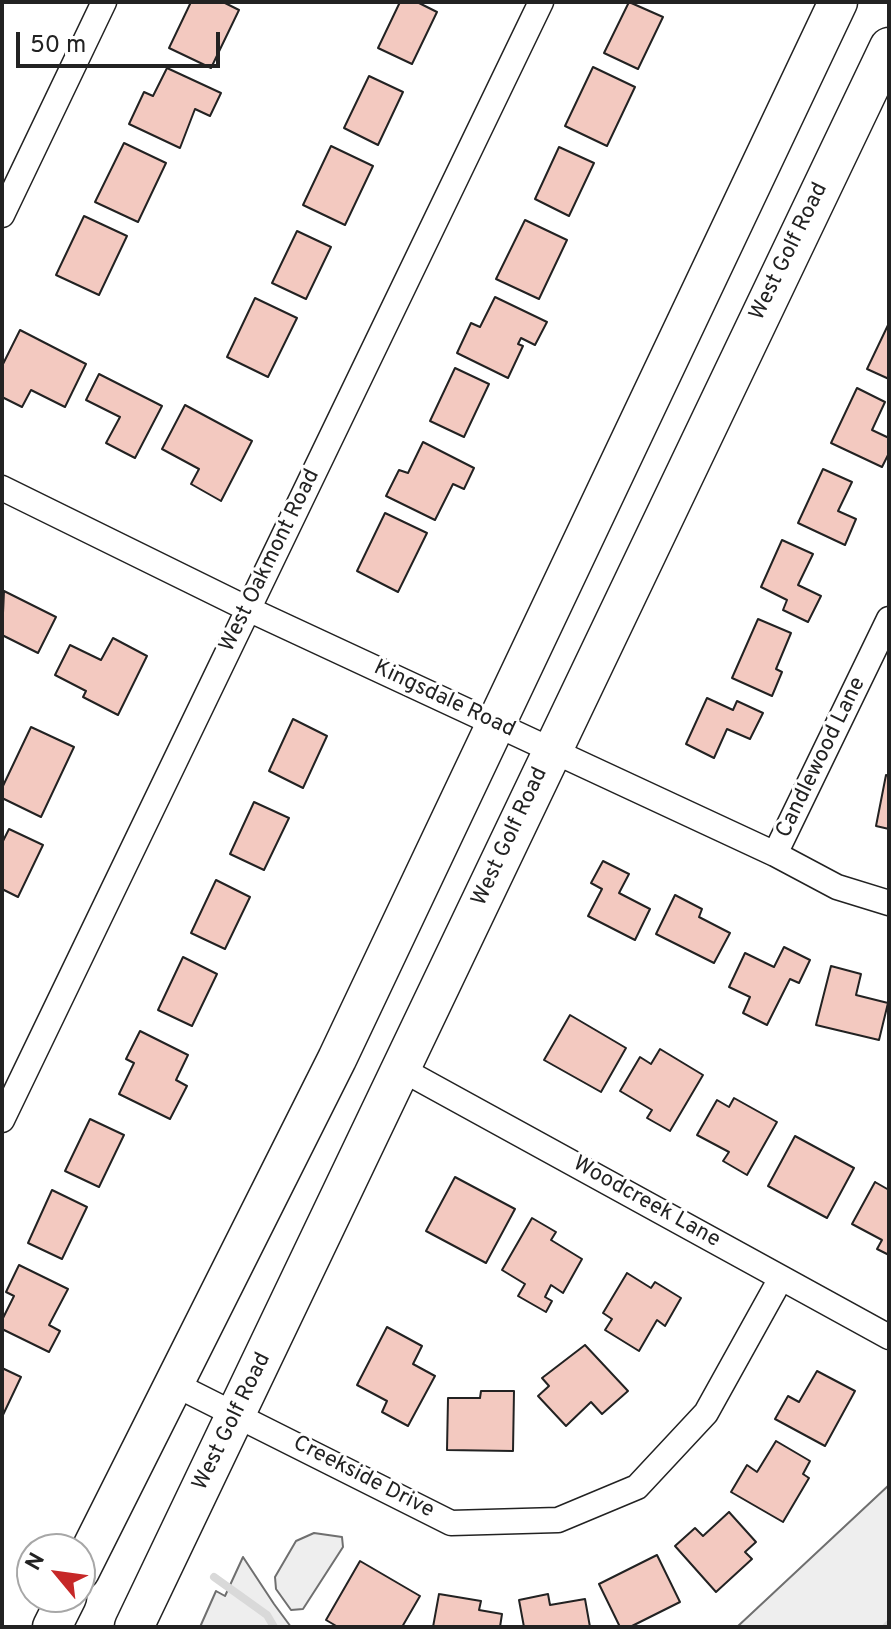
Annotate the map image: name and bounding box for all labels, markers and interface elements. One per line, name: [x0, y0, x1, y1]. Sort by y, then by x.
scale bar: [20, 16, 224, 66]
text: 50 m: [30, 31, 86, 61]
street label: West Golf Road: [745, 179, 835, 325]
street label: West Oakmont Road: [215, 465, 327, 657]
street label: Kingsdale Road: [369, 656, 519, 744]
street label: Candlewood Lane: [772, 673, 872, 843]
street label: West Golf Road: [467, 764, 555, 910]
street label: Woodcreek Lane: [568, 1152, 724, 1254]
street label: West Golf Road: [188, 1349, 278, 1495]
street label: Creekside Drive: [288, 1431, 438, 1525]
north arrow: [16, 1533, 96, 1613]
text: N: [21, 1549, 52, 1576]

